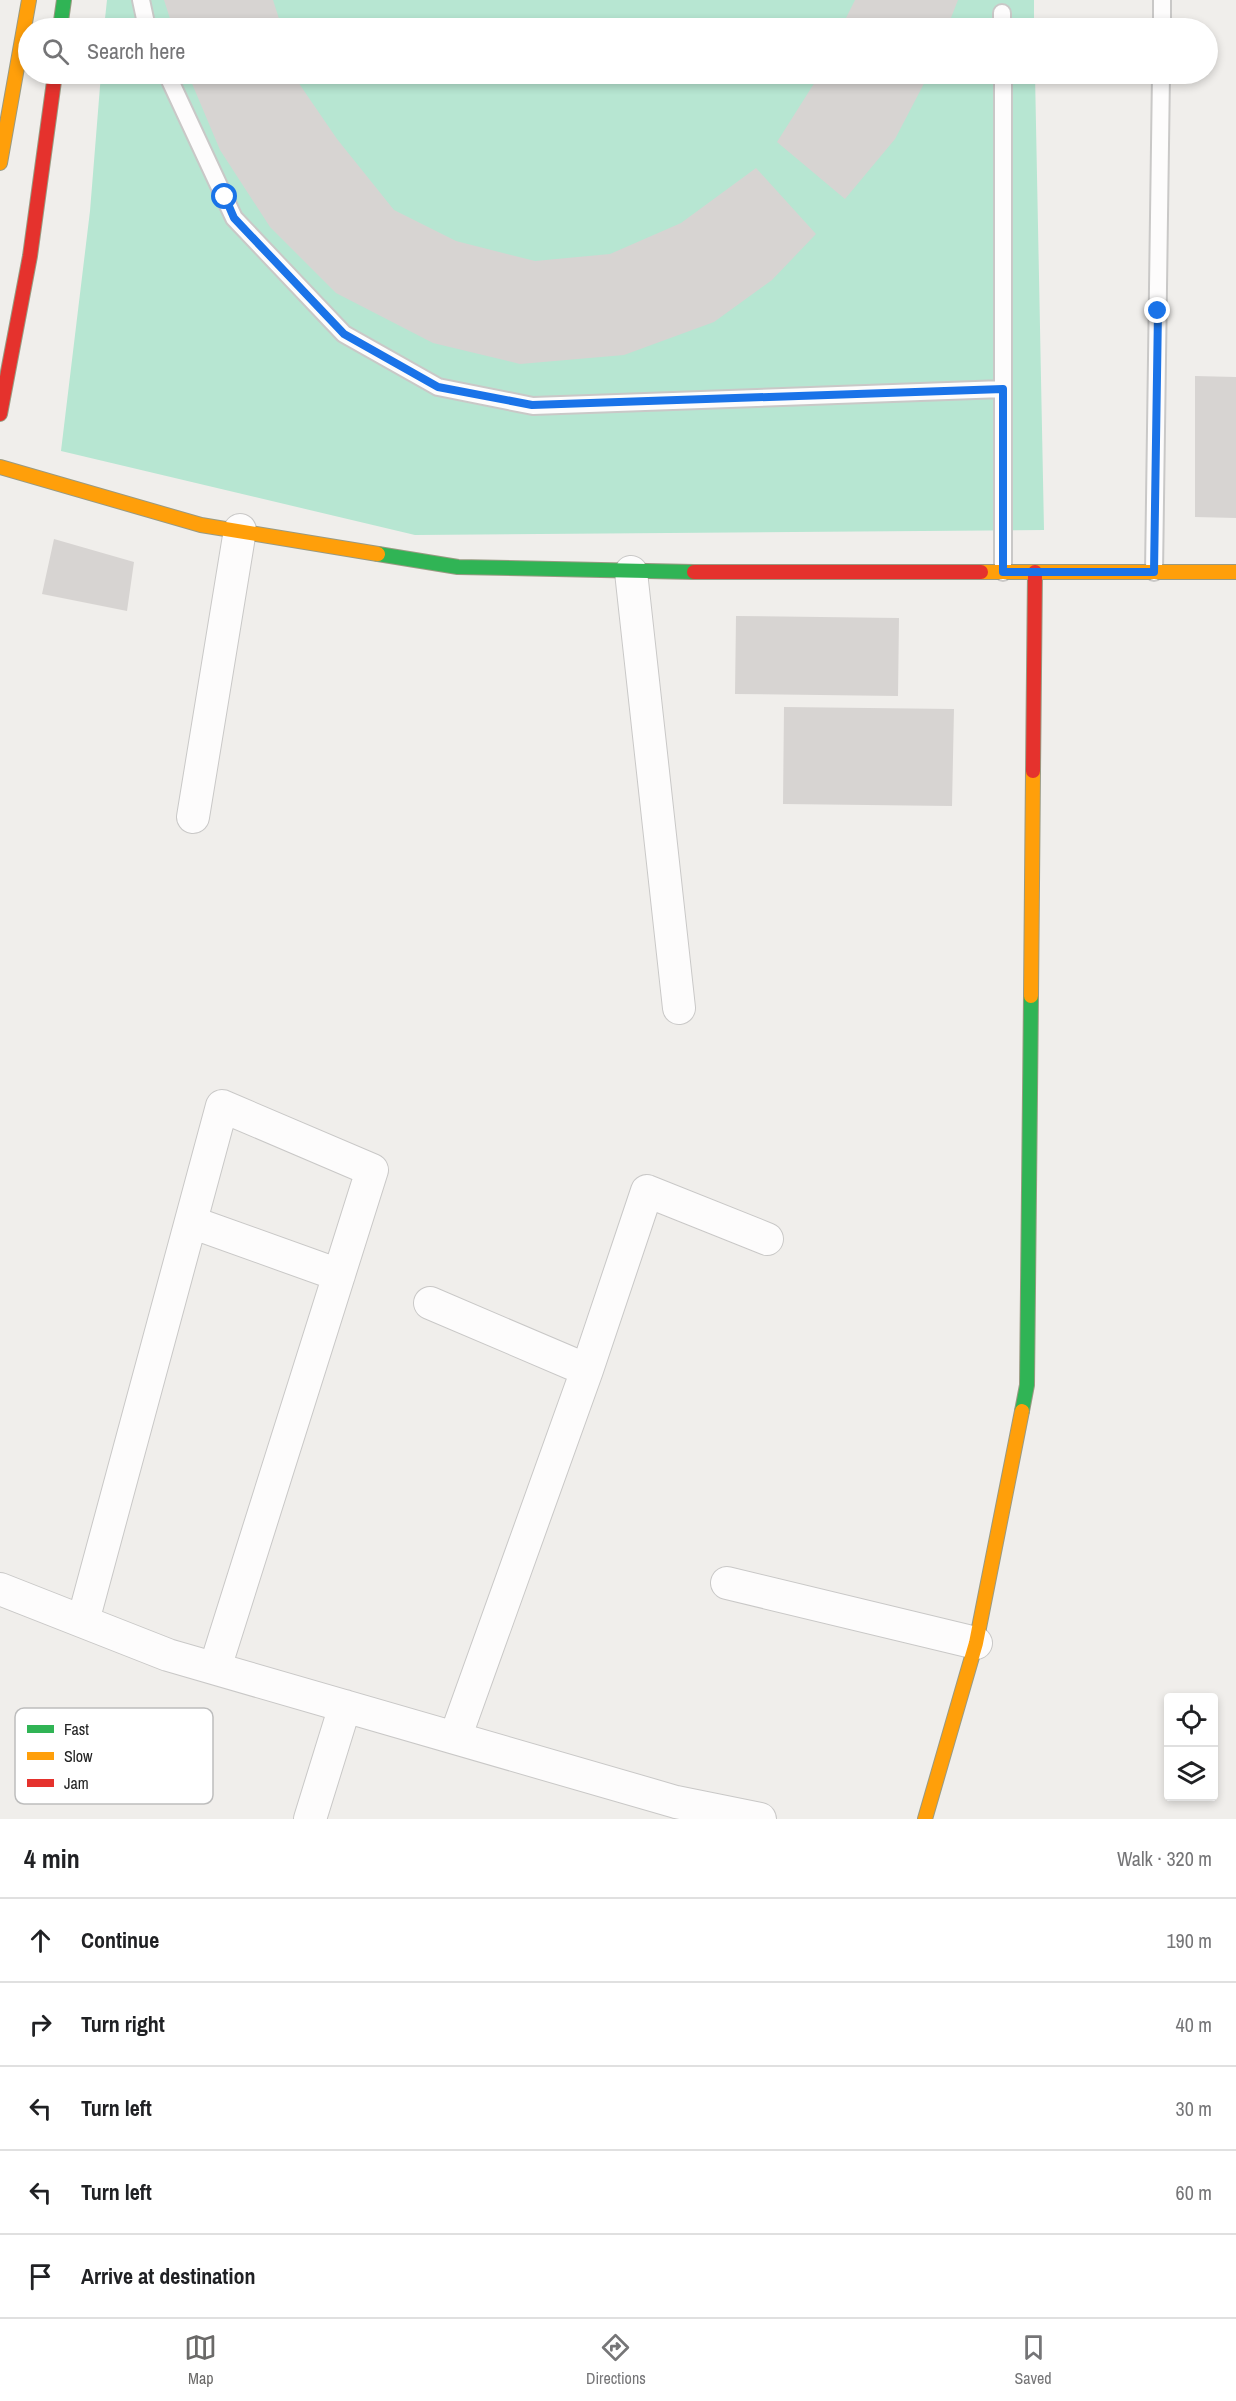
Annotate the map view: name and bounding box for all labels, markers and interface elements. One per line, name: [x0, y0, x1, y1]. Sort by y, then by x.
search box: [18, 18, 1218, 84]
icon: search: [39, 35, 72, 68]
text: Search here: [87, 36, 185, 66]
route start: [211, 183, 237, 209]
route end: [1144, 297, 1170, 323]
map controls: [1164, 1693, 1218, 1801]
button: locate: [1164, 1693, 1218, 1747]
legend: [15, 1708, 213, 1804]
text: Fast: [64, 1718, 89, 1740]
text: Slow: [64, 1745, 93, 1767]
button: layers: [1164, 1747, 1218, 1801]
text: Jam: [64, 1772, 89, 1794]
text: 4 min: [24, 1841, 80, 1876]
text: Walk · 320 m: [1117, 1845, 1212, 1872]
icon: ahead: [24, 1924, 57, 1957]
text: Continue: [81, 1925, 159, 1955]
text: 190 m: [1166, 1927, 1212, 1954]
icon: right: [24, 2008, 57, 2041]
text: Turn right: [81, 2009, 165, 2039]
text: 40 m: [1176, 2011, 1212, 2038]
icon: left: [24, 2092, 57, 2125]
text: Turn left: [81, 2093, 152, 2123]
text: 30 m: [1176, 2095, 1212, 2122]
icon: left: [24, 2176, 57, 2209]
text: Turn left: [81, 2177, 152, 2207]
text: 60 m: [1176, 2179, 1212, 2206]
icon: arrive: [24, 2260, 57, 2293]
text: Arrive at destination: [81, 2261, 255, 2291]
tab: Map: [184, 2331, 217, 2389]
tab: Directions: [586, 2331, 646, 2389]
tab: Saved: [1014, 2331, 1052, 2389]

